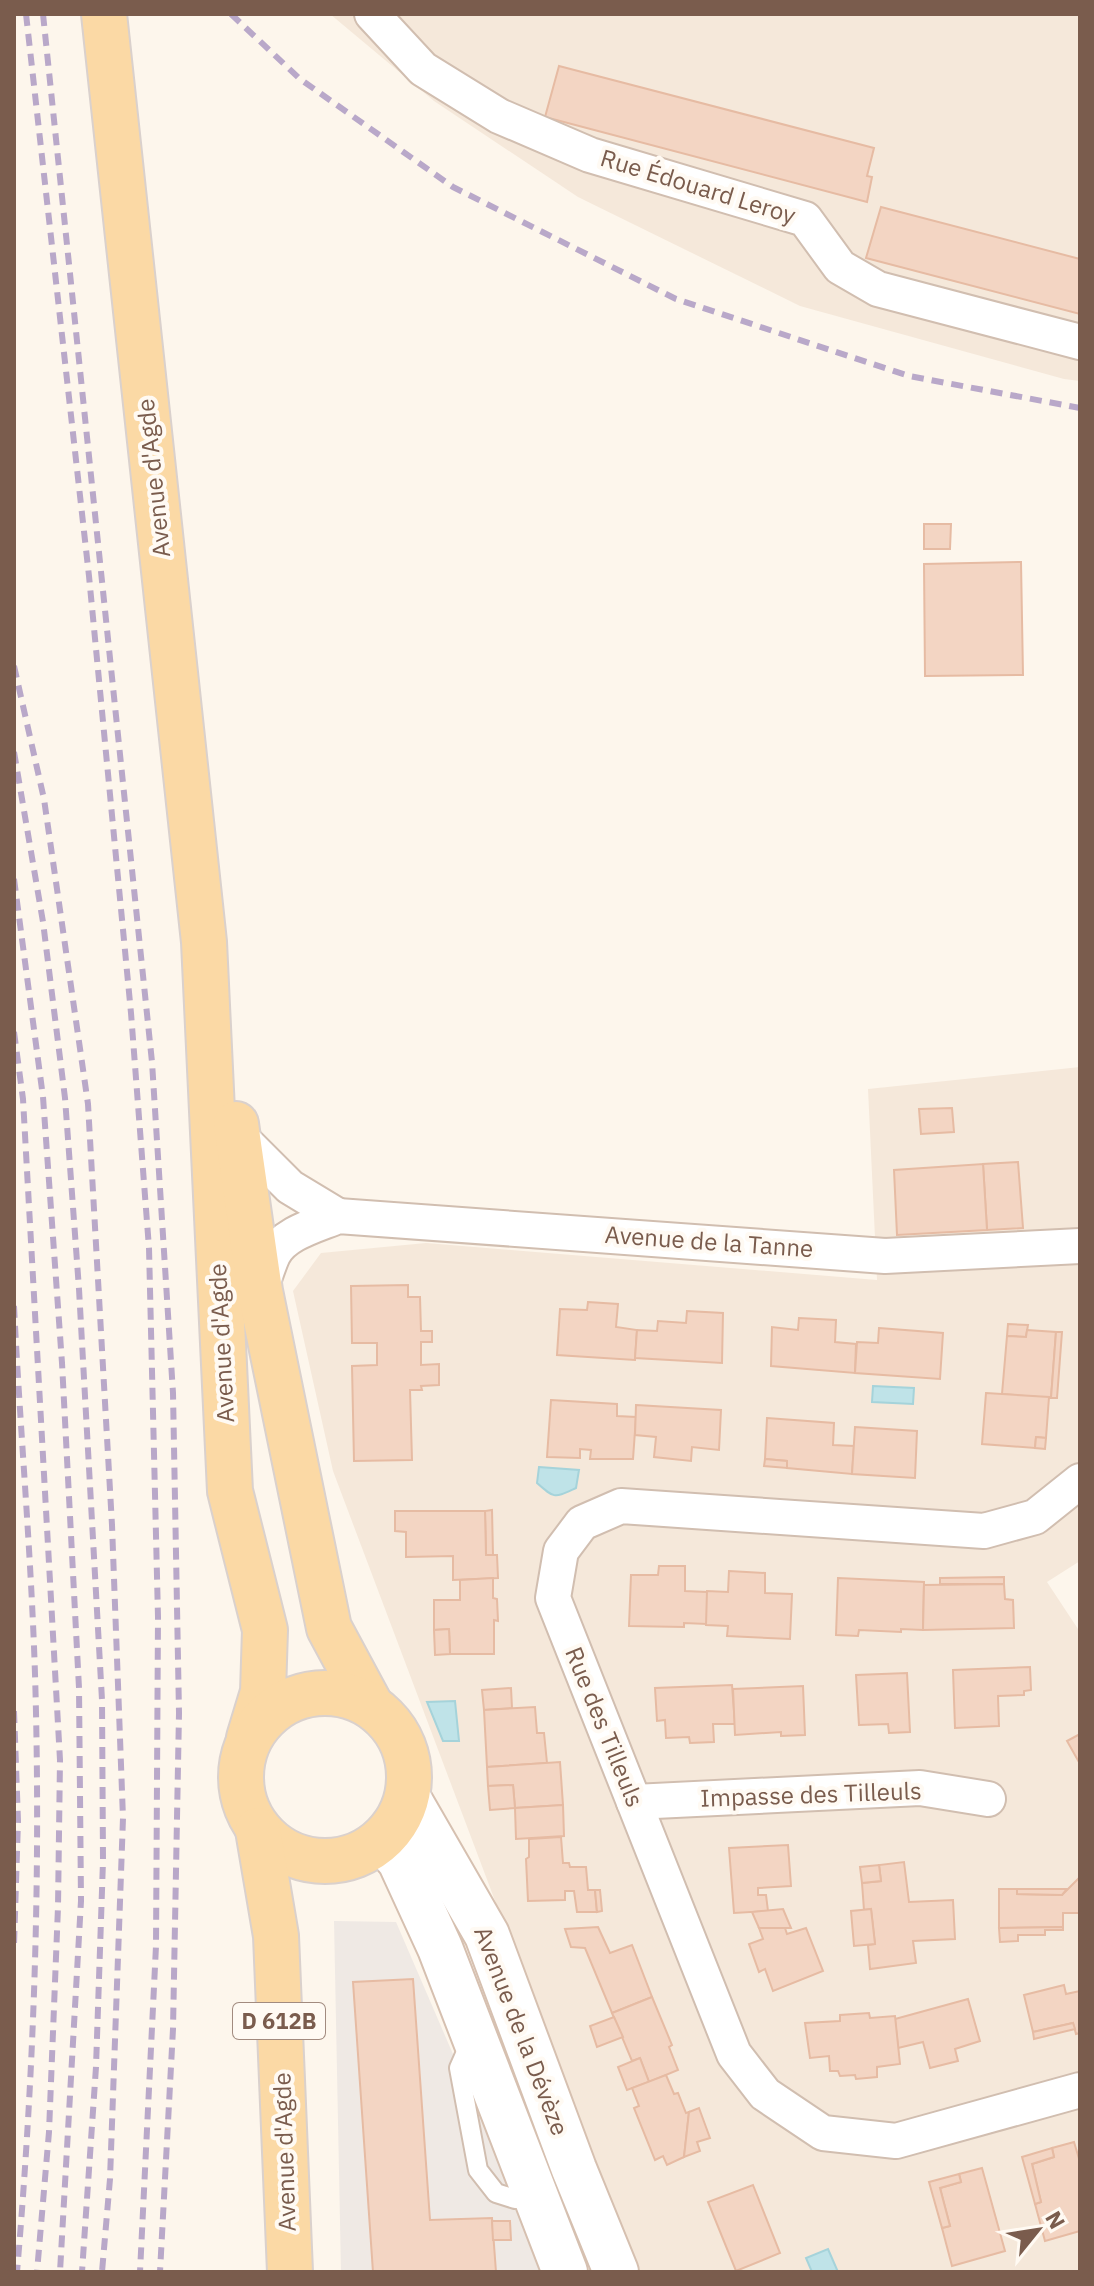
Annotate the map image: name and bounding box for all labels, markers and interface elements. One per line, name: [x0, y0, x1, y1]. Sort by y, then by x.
street label: Rue Édouard Leroy: [597, 141, 800, 231]
street label: Avenue d'Agde: [129, 397, 177, 559]
street label: Avenue de la Tanne: [604, 1218, 814, 1264]
street label: Avenue d'Agde: [201, 1263, 241, 1423]
street label: Rue des Tilleuls: [558, 1642, 652, 1811]
street label: Impasse des Tilleuls: [700, 1774, 922, 1814]
street label: Avenue de la Dévèze: [467, 1922, 577, 2140]
road number: D 612B: [233, 2003, 325, 2039]
street label: Avenue d'Agde: [265, 2072, 303, 2232]
north arrow: [998, 2190, 1078, 2270]
text: N: [1039, 2206, 1072, 2234]

